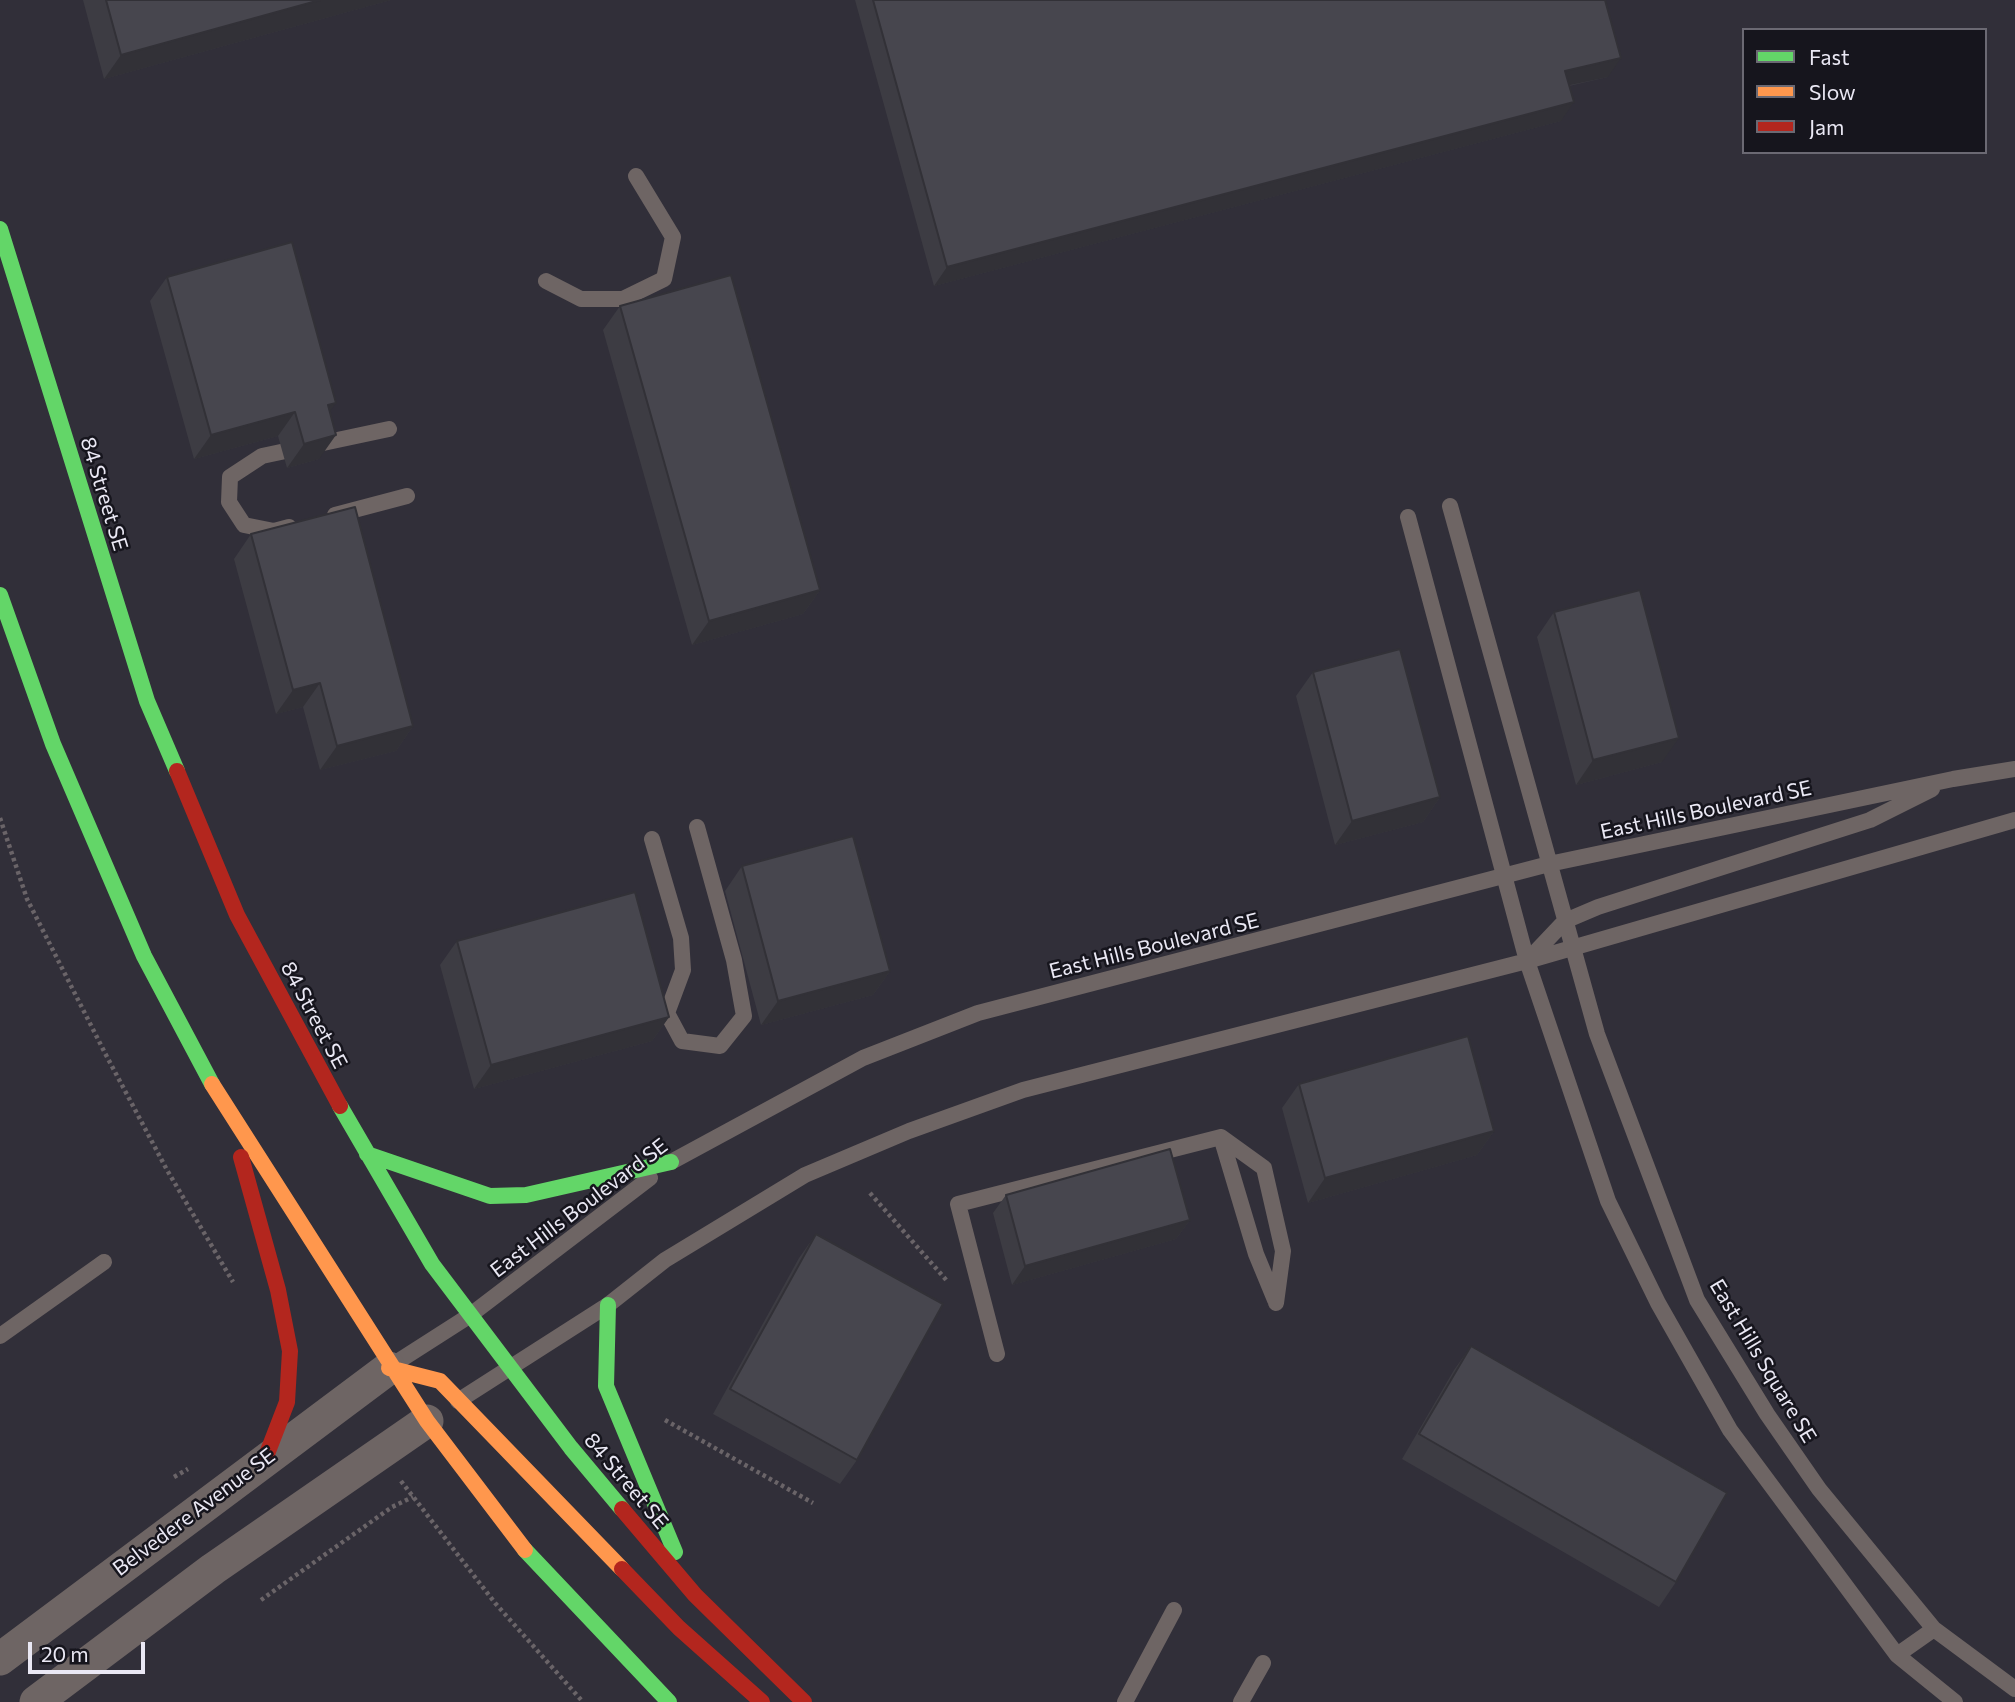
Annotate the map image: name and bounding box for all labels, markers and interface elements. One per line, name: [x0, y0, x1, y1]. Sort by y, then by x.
legend: [1742, 28, 1987, 154]
text: Fast: [1809, 44, 1850, 69]
text: Slow: [1809, 79, 1856, 104]
text: Jam: [1809, 114, 1844, 139]
street label: 84 Street SE: [75, 434, 133, 554]
street label: East Hills Boulevard SE: [1598, 775, 1814, 845]
street label: East Hills Boulevard SE: [1046, 908, 1262, 984]
street label: 84 Street SE: [275, 957, 353, 1073]
street label: East Hills Boulevard SE: [485, 1133, 673, 1283]
street label: East Hills Square SE: [1704, 1275, 1822, 1447]
street label: 84 Street SE: [579, 1428, 673, 1534]
street label: Belvedere Avenue SE: [108, 1443, 280, 1581]
scale bar: [32, 1628, 149, 1672]
text: 20 m: [41, 1641, 89, 1666]

